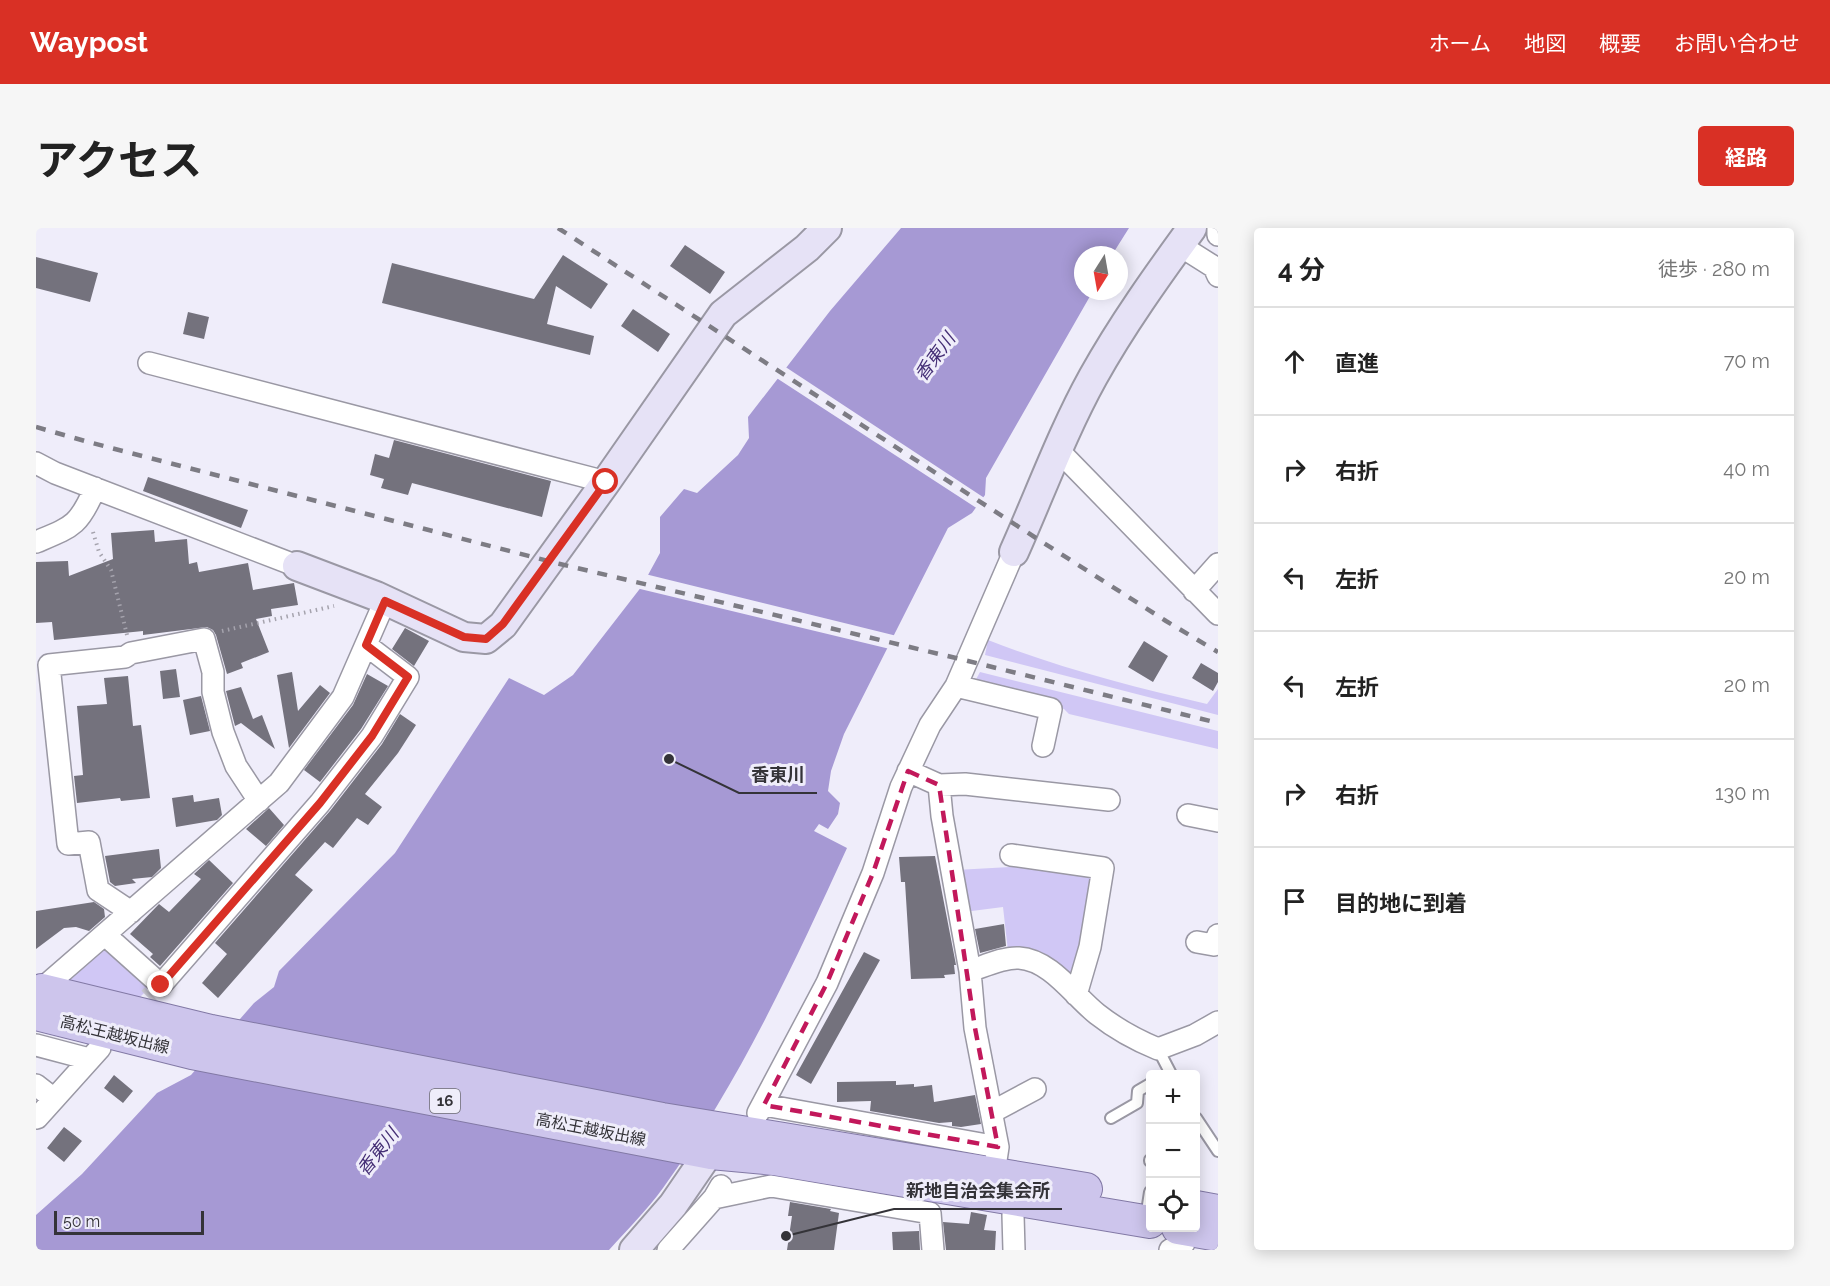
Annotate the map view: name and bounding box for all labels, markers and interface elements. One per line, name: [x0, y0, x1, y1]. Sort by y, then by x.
text: Waypost: [30, 26, 148, 59]
text: ホーム: [1429, 31, 1491, 56]
text: 地図: [1524, 31, 1566, 56]
text: 概要: [1599, 31, 1641, 56]
text: お問い合わせ: [1674, 31, 1800, 56]
button: 経路: [1698, 126, 1794, 186]
text: アクセス: [36, 136, 202, 185]
north arrow: [1074, 246, 1128, 300]
text: 4 分: [1278, 255, 1325, 285]
text: 徒歩 · 280 m: [1658, 257, 1770, 281]
water label: 香東川: [910, 327, 960, 385]
icon: ahead: [1278, 345, 1311, 378]
text: 70 m: [1724, 349, 1770, 373]
text: 直進: [1335, 350, 1379, 376]
icon: right: [1278, 453, 1311, 486]
text: 40 m: [1723, 457, 1770, 481]
text: 右折: [1335, 458, 1379, 484]
route start: [592, 468, 618, 494]
icon: left: [1278, 561, 1311, 594]
text: 20 m: [1724, 565, 1770, 589]
text: 左折: [1335, 566, 1379, 592]
icon: left: [1278, 669, 1311, 702]
text: 20 m: [1724, 673, 1770, 697]
text: 左折: [1335, 674, 1379, 700]
callout: 香東川: [739, 757, 817, 793]
text: 香東川: [751, 764, 805, 785]
icon: right: [1278, 777, 1311, 810]
text: 130 m: [1715, 781, 1770, 805]
text: 右折: [1335, 782, 1379, 808]
icon: arrive: [1278, 885, 1311, 918]
text: 目的地に到着: [1335, 890, 1467, 916]
route end: [147, 971, 173, 997]
street label: 高松王越坂出線: [58, 1012, 172, 1057]
map controls: [1146, 1070, 1200, 1232]
button: +: [1146, 1070, 1200, 1124]
road number: 16: [430, 1089, 460, 1113]
street label: 高松王越坂出線: [534, 1109, 648, 1150]
water label: 香東川: [353, 1122, 404, 1179]
button: −: [1146, 1124, 1200, 1178]
callout: 新地自治会集会所: [894, 1173, 1062, 1209]
button: locate: [1146, 1178, 1200, 1232]
text: 新地自治会集会所: [906, 1180, 1050, 1201]
scale bar: [54, 1208, 204, 1236]
text: 50 m: [63, 1212, 100, 1231]

